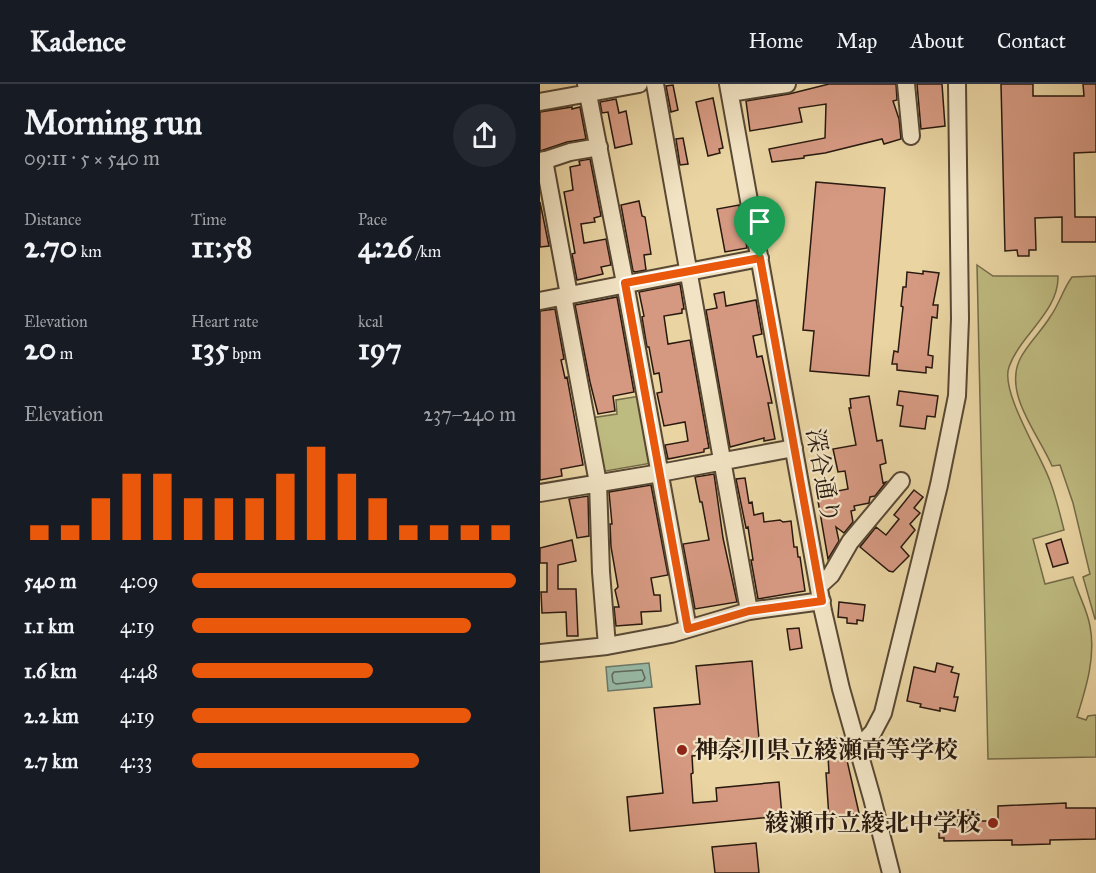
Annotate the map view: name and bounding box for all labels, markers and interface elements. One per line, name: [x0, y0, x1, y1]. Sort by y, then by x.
text: Kadence: [30, 24, 126, 59]
text: Home: [748, 28, 803, 54]
text: Map: [836, 28, 877, 54]
text: About: [910, 28, 964, 54]
text: Contact: [997, 28, 1066, 54]
text: Morning run: [24, 103, 202, 143]
button: share: [453, 104, 516, 167]
text: 09:11 · 5 × 540 m: [24, 146, 160, 170]
pin: [734, 196, 785, 258]
icon: arrive: [743, 205, 776, 238]
text: Distance: [24, 210, 81, 229]
text: Time: [191, 210, 226, 229]
text: Pace: [358, 210, 387, 229]
text: 2.70: [24, 229, 77, 265]
text: 11:58: [191, 229, 252, 265]
text: 4:26: [358, 229, 412, 265]
text: km: [77, 242, 102, 261]
text: /km: [412, 242, 441, 261]
text: Elevation: [24, 312, 88, 331]
text: Heart rate: [191, 312, 258, 331]
text: kcal: [358, 312, 383, 331]
text: 20: [24, 331, 56, 367]
text: 135: [191, 331, 229, 367]
text: 197: [358, 331, 402, 367]
text: m: [56, 344, 73, 363]
text: bpm: [229, 344, 261, 363]
text: Elevation: [24, 402, 103, 426]
text: 237–240 m: [423, 402, 516, 426]
street label: 深谷通り: [800, 426, 846, 526]
text: 540 m: [24, 569, 77, 593]
text: 4:09: [120, 569, 159, 593]
text: 1.1 km: [24, 614, 74, 638]
text: 4:19: [120, 614, 155, 638]
text: 1.6 km: [24, 659, 77, 683]
text: 4:48: [120, 659, 158, 683]
text: 2.2 km: [24, 704, 79, 728]
text: 4:19: [120, 704, 155, 728]
place label: 神奈川県立綾瀬高等学校: [694, 735, 958, 765]
marker: 神奈川県立綾瀬高等学校: [675, 743, 689, 757]
text: 2.7 km: [24, 749, 78, 773]
text: 4:33: [120, 749, 152, 773]
place label: 綾瀬市立綾北中学校: [765, 808, 981, 838]
marker: 綾瀬市立綾北中学校: [986, 816, 1000, 830]

